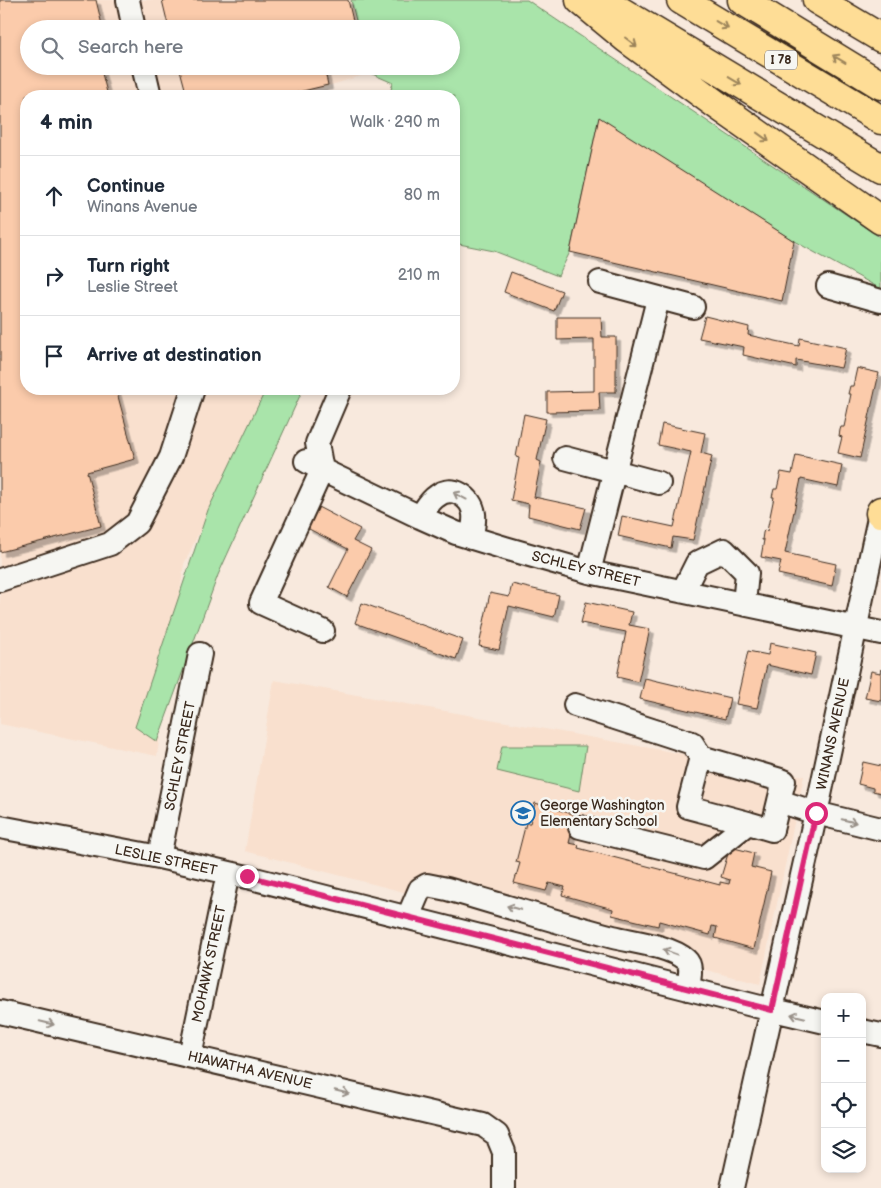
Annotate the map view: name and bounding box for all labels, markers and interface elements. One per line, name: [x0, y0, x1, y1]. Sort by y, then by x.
search box: [20, 20, 460, 75]
one-way arrow: [715, 21, 729, 31]
icon: search: [38, 34, 66, 62]
text: Search here: [78, 36, 183, 59]
one-way arrow: [624, 37, 638, 47]
road number: I 78: [765, 50, 797, 70]
one-way arrow: [833, 54, 847, 64]
one-way arrow: [727, 76, 741, 86]
text: 4 min: [40, 110, 93, 135]
text: Walk · 290 m: [350, 113, 440, 132]
one-way arrow: [756, 132, 769, 143]
text: Continue: [87, 175, 165, 198]
icon: ahead: [40, 182, 68, 210]
text: 80 m: [404, 186, 440, 205]
text: Winans Avenue: [87, 198, 198, 217]
text: Turn right: [87, 255, 170, 278]
icon: right: [40, 262, 68, 290]
text: 210 m: [398, 266, 440, 285]
text: Leslie Street: [87, 278, 178, 297]
icon: arrive: [40, 342, 68, 370]
text: Arrive at destination: [87, 344, 262, 367]
one-way arrow: [453, 491, 468, 501]
street label: SCHLEY STREET: [530, 547, 643, 591]
street label: WINANS AVENUE: [813, 676, 853, 792]
street label: SCHLEY STREET: [161, 699, 199, 812]
place label: George Washington Elementary School: [540, 797, 665, 830]
school or university icon: George Washington Elementary School: [510, 800, 536, 826]
route start: [805, 802, 828, 825]
one-way arrow: [840, 817, 856, 826]
street label: LESLIE STREET: [113, 841, 219, 879]
route end: [236, 865, 259, 888]
street label: MOHAWK STREET: [188, 903, 230, 1024]
one-way arrow: [506, 903, 522, 912]
one-way arrow: [663, 947, 678, 956]
map controls: [821, 993, 866, 1173]
button: +: [821, 993, 866, 1038]
one-way arrow: [791, 1011, 807, 1020]
one-way arrow: [39, 1019, 55, 1028]
button: −: [821, 1038, 866, 1083]
street label: HIAWATHA AVENUE: [186, 1047, 314, 1093]
button: locate: [821, 1083, 866, 1128]
one-way arrow: [333, 1088, 349, 1097]
button: layers: [821, 1128, 866, 1173]

